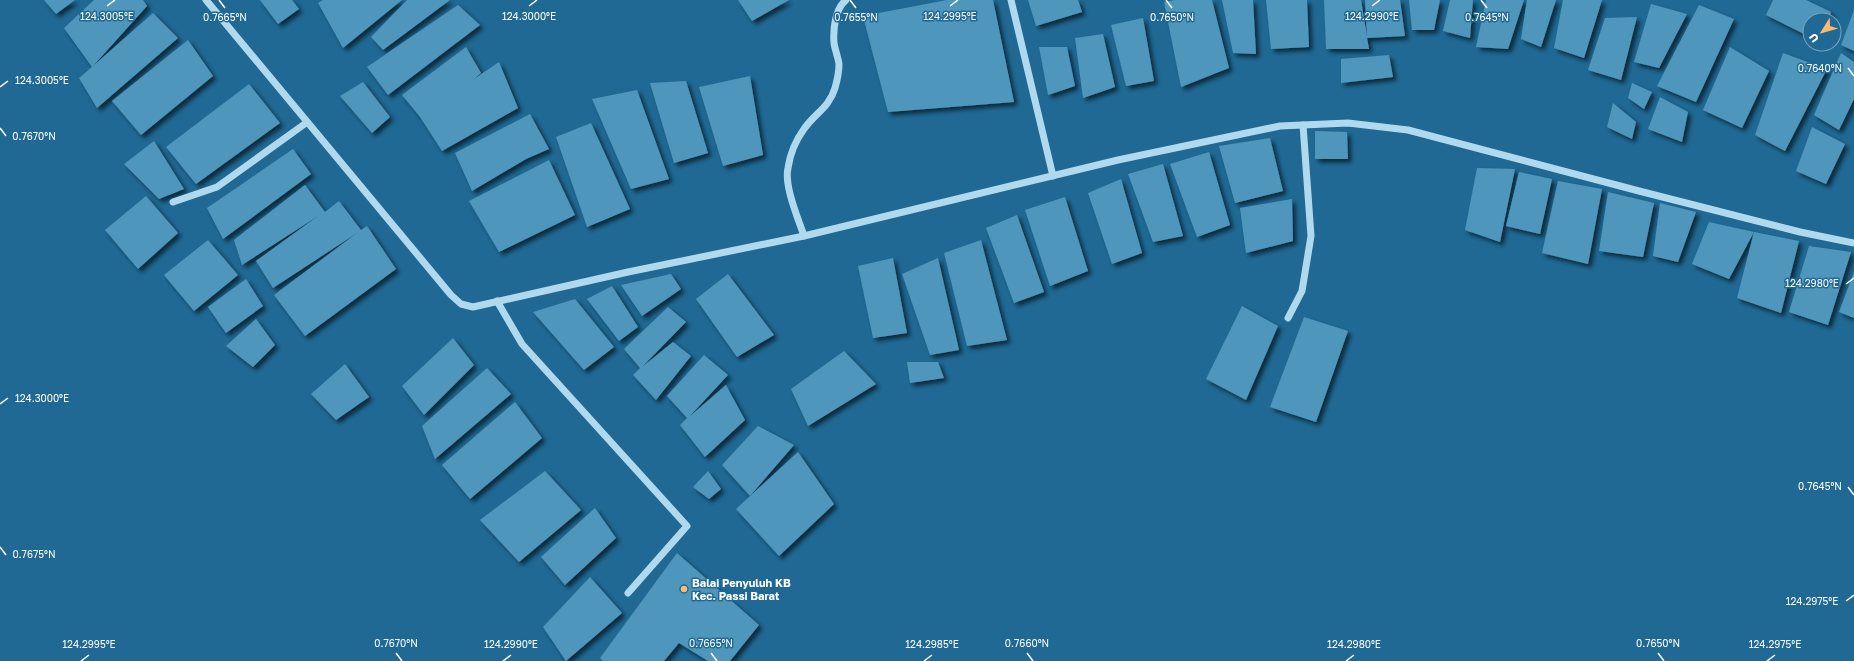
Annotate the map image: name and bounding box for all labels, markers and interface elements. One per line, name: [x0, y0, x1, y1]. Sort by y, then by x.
text: 124.3005°E: [80, 10, 134, 22]
text: 124.3000°E: [502, 10, 556, 22]
text: 124.2995°E: [923, 10, 977, 22]
text: 124.2990°E: [1345, 10, 1399, 22]
text: 0.7665°N: [203, 11, 247, 23]
text: 0.7655°N: [834, 11, 878, 23]
text: 0.7650°N: [1150, 11, 1194, 23]
text: 0.7645°N: [1465, 11, 1509, 23]
north arrow: [1802, 12, 1842, 52]
text: U: [1806, 31, 1821, 45]
text: 0.7640°N: [1798, 62, 1842, 74]
text: 124.3005°E: [15, 74, 69, 86]
text: 0.7670°N: [12, 130, 56, 142]
text: 124.2980°E: [1785, 277, 1839, 289]
text: 124.3000°E: [15, 392, 69, 404]
text: 0.7645°N: [1798, 480, 1842, 492]
text: 0.7675°N: [12, 548, 56, 560]
place label: Balai Penyuluh KB Kec. Passi Barat: [692, 576, 791, 602]
marker: Balai Penyuluh KB Kec. Passi Barat: [679, 584, 689, 594]
text: 124.2975°E: [1786, 595, 1838, 607]
text: 0.7670°N: [374, 637, 418, 649]
text: 0.7665°N: [689, 637, 733, 649]
text: 0.7660°N: [1005, 637, 1049, 649]
text: 0.7650°N: [1636, 637, 1680, 649]
text: 124.2995°E: [62, 638, 116, 650]
text: 124.2990°E: [484, 638, 538, 650]
text: 124.2985°E: [905, 638, 959, 650]
text: 124.2980°E: [1327, 638, 1381, 650]
text: 124.2975°E: [1749, 638, 1801, 650]

